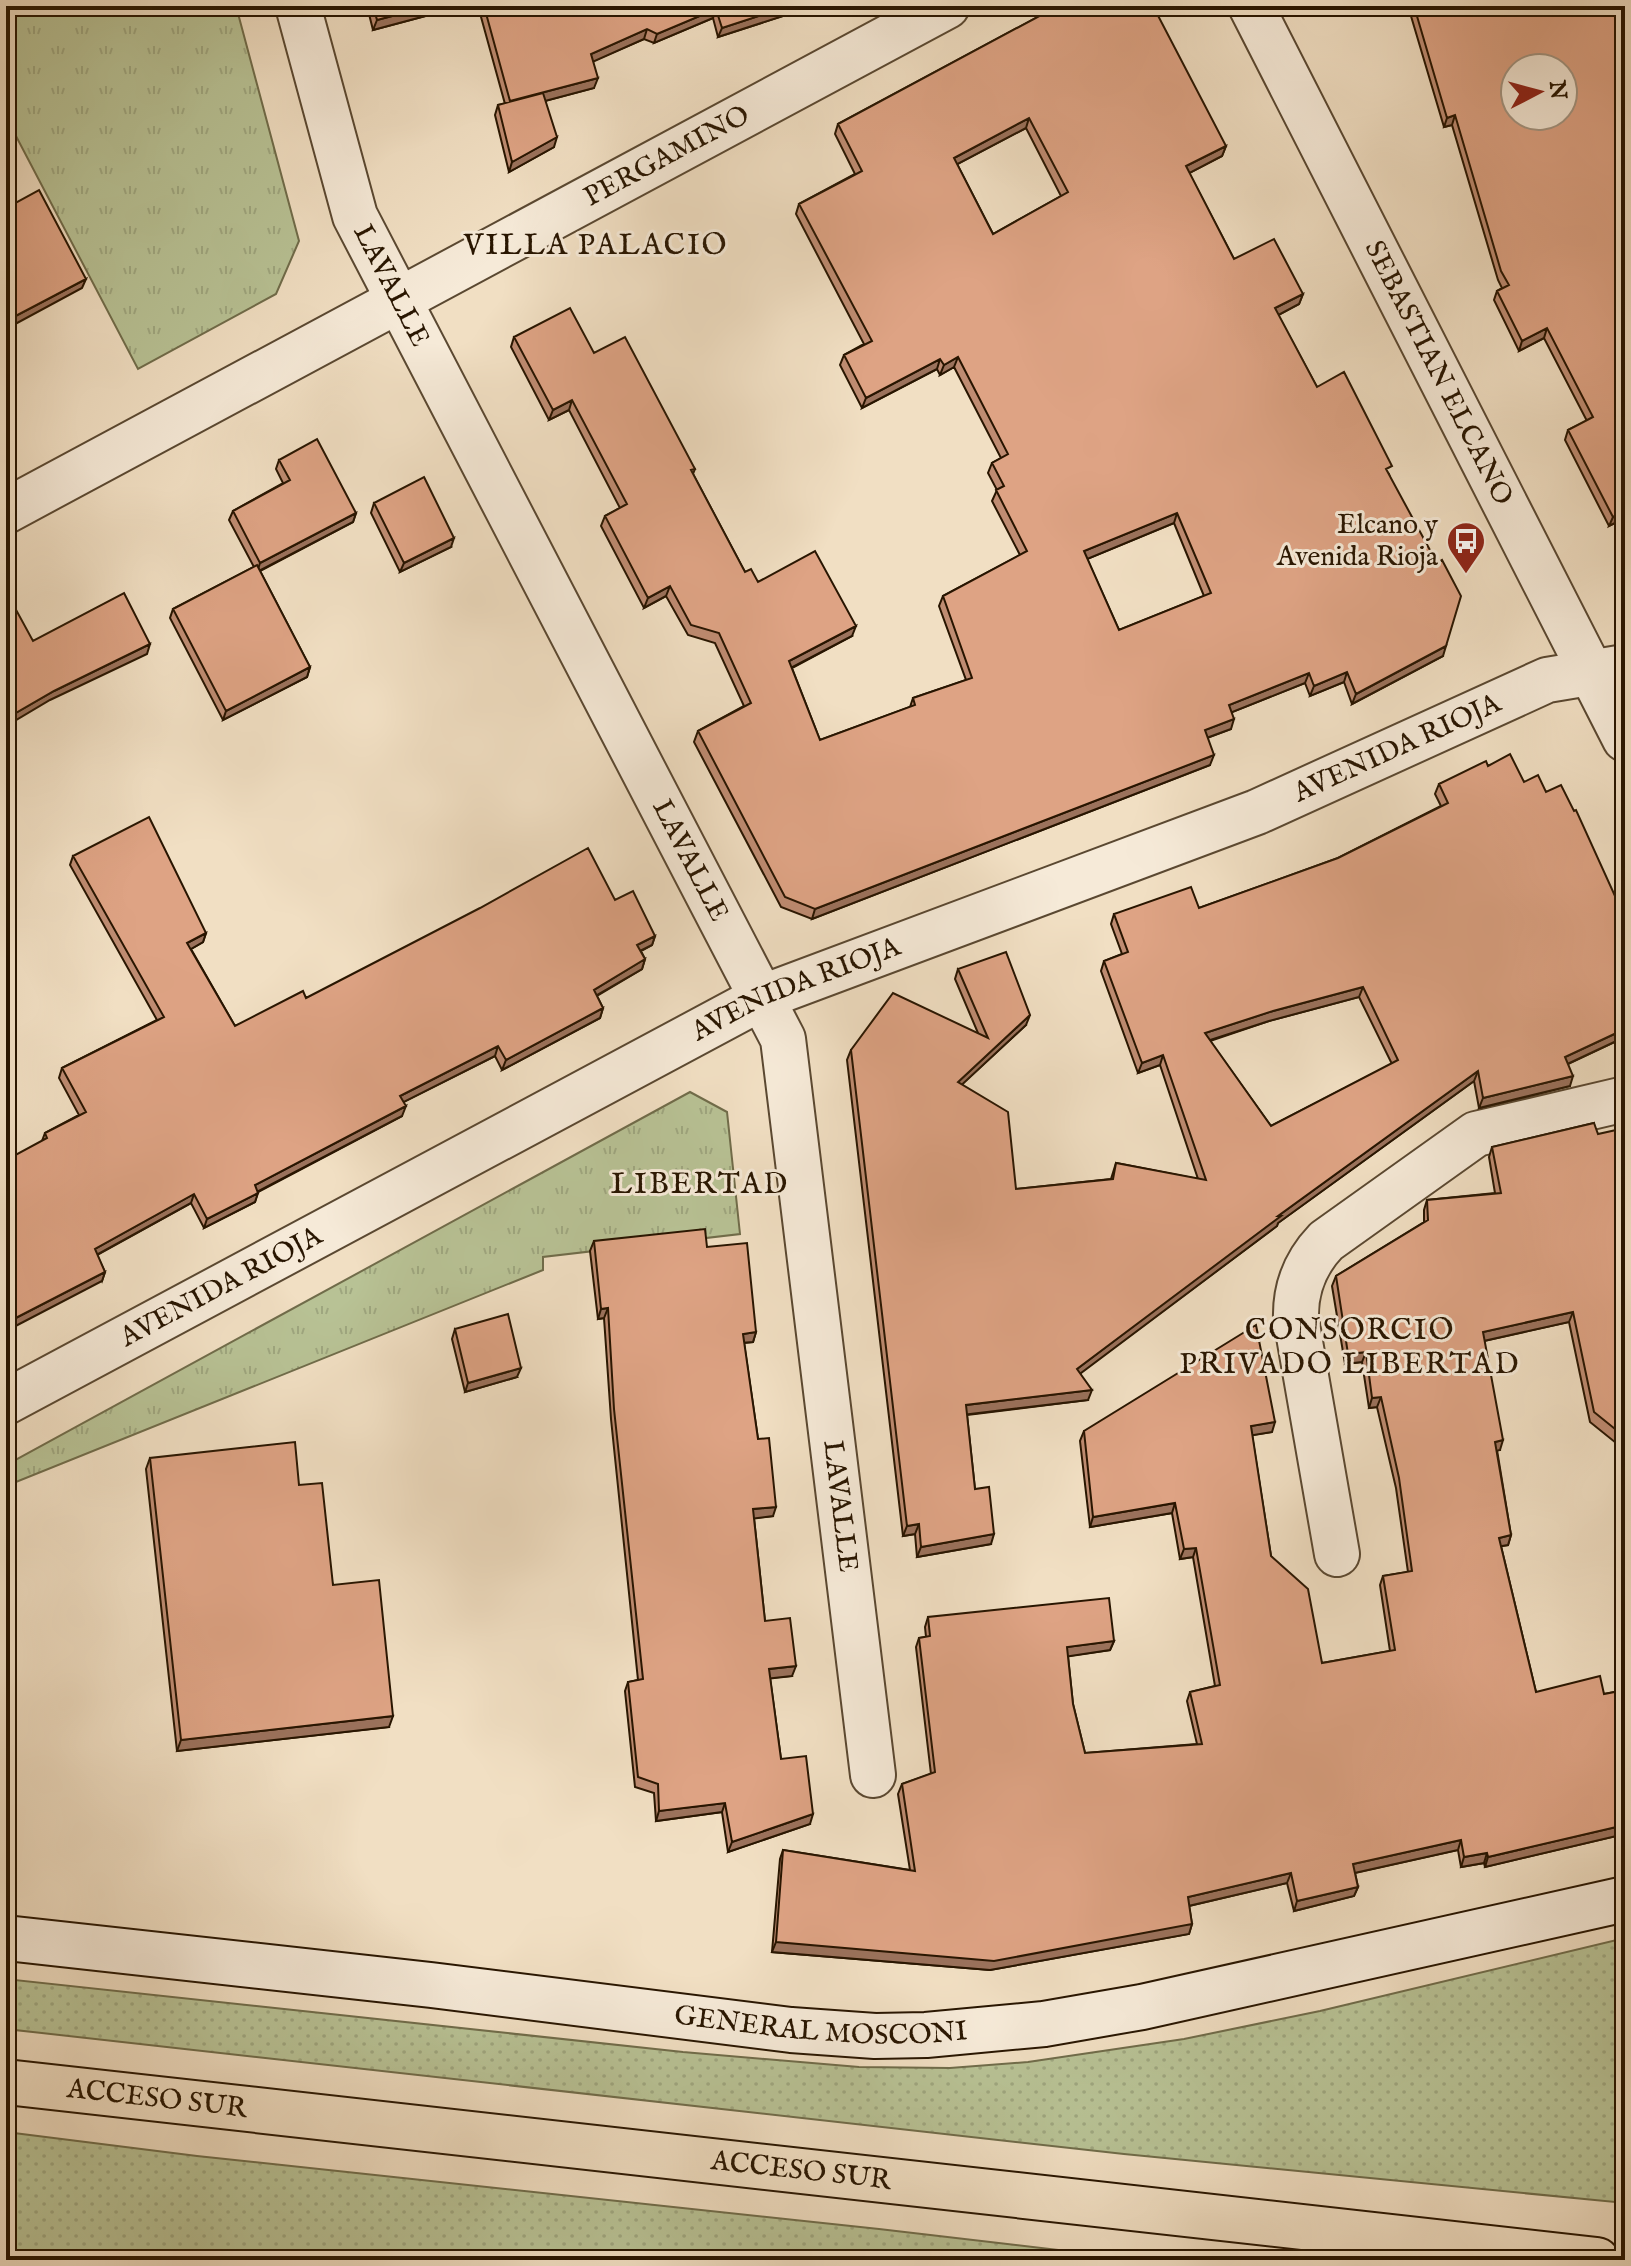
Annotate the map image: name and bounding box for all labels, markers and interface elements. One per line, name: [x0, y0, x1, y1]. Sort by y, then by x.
north arrow: [1499, 52, 1579, 132]
text: N: [1542, 78, 1572, 101]
street label: PERGAMINO: [578, 98, 756, 215]
street label: LAVALLE: [345, 219, 437, 353]
district label: VILLA PALACIO: [463, 227, 728, 265]
street label: SEBASTIAN ELCANO: [1356, 235, 1520, 511]
place label: Elcano y Avenida Rioja: [1276, 508, 1439, 575]
bus stop icon: Elcano y Avenida Rioja: [1445, 520, 1487, 575]
street label: AVENIDA RIOJA: [1287, 685, 1507, 811]
street label: LAVALLE: [644, 794, 736, 927]
street label: AVENIDA RIOJA: [685, 929, 906, 1050]
district label: LIBERTAD: [611, 1166, 789, 1204]
street label: AVENIDA RIOJA: [113, 1218, 329, 1356]
district label: CONSORCIO PRIVADO LIBERTAD: [1179, 1312, 1521, 1384]
street label: LAVALLE: [815, 1438, 866, 1574]
street label: GENERAL MOSCONI: [672, 1998, 969, 2054]
street label: ACCESO SUR: [64, 2071, 250, 2126]
street label: ACCESO SUR: [708, 2143, 894, 2198]

